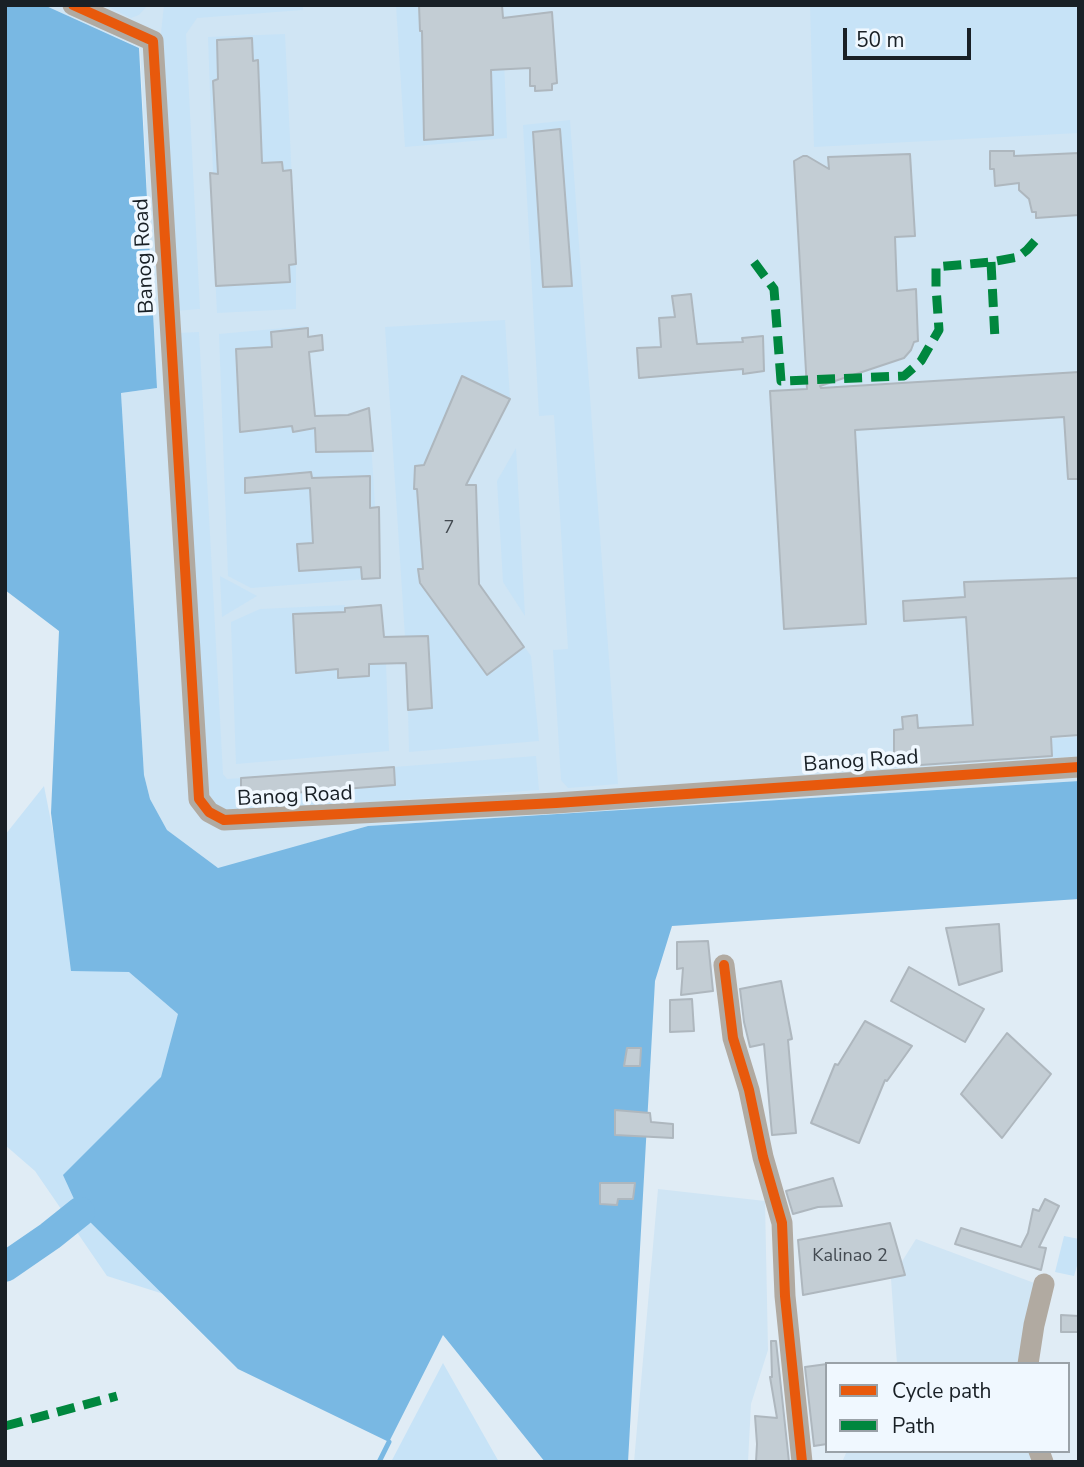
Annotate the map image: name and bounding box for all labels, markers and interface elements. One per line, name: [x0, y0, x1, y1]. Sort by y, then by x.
scale bar: [846, 14, 974, 58]
text: 50 m: [856, 26, 905, 54]
street label: Banog Road: [129, 198, 161, 314]
house number: 7: [444, 518, 454, 540]
street label: Banog Road: [803, 745, 919, 779]
street label: Banog Road: [237, 781, 353, 813]
house number: Kalinao 2: [812, 1246, 888, 1268]
legend: [825, 1362, 1070, 1453]
text: Cycle path: [892, 1377, 991, 1405]
text: Path: [892, 1412, 935, 1440]

